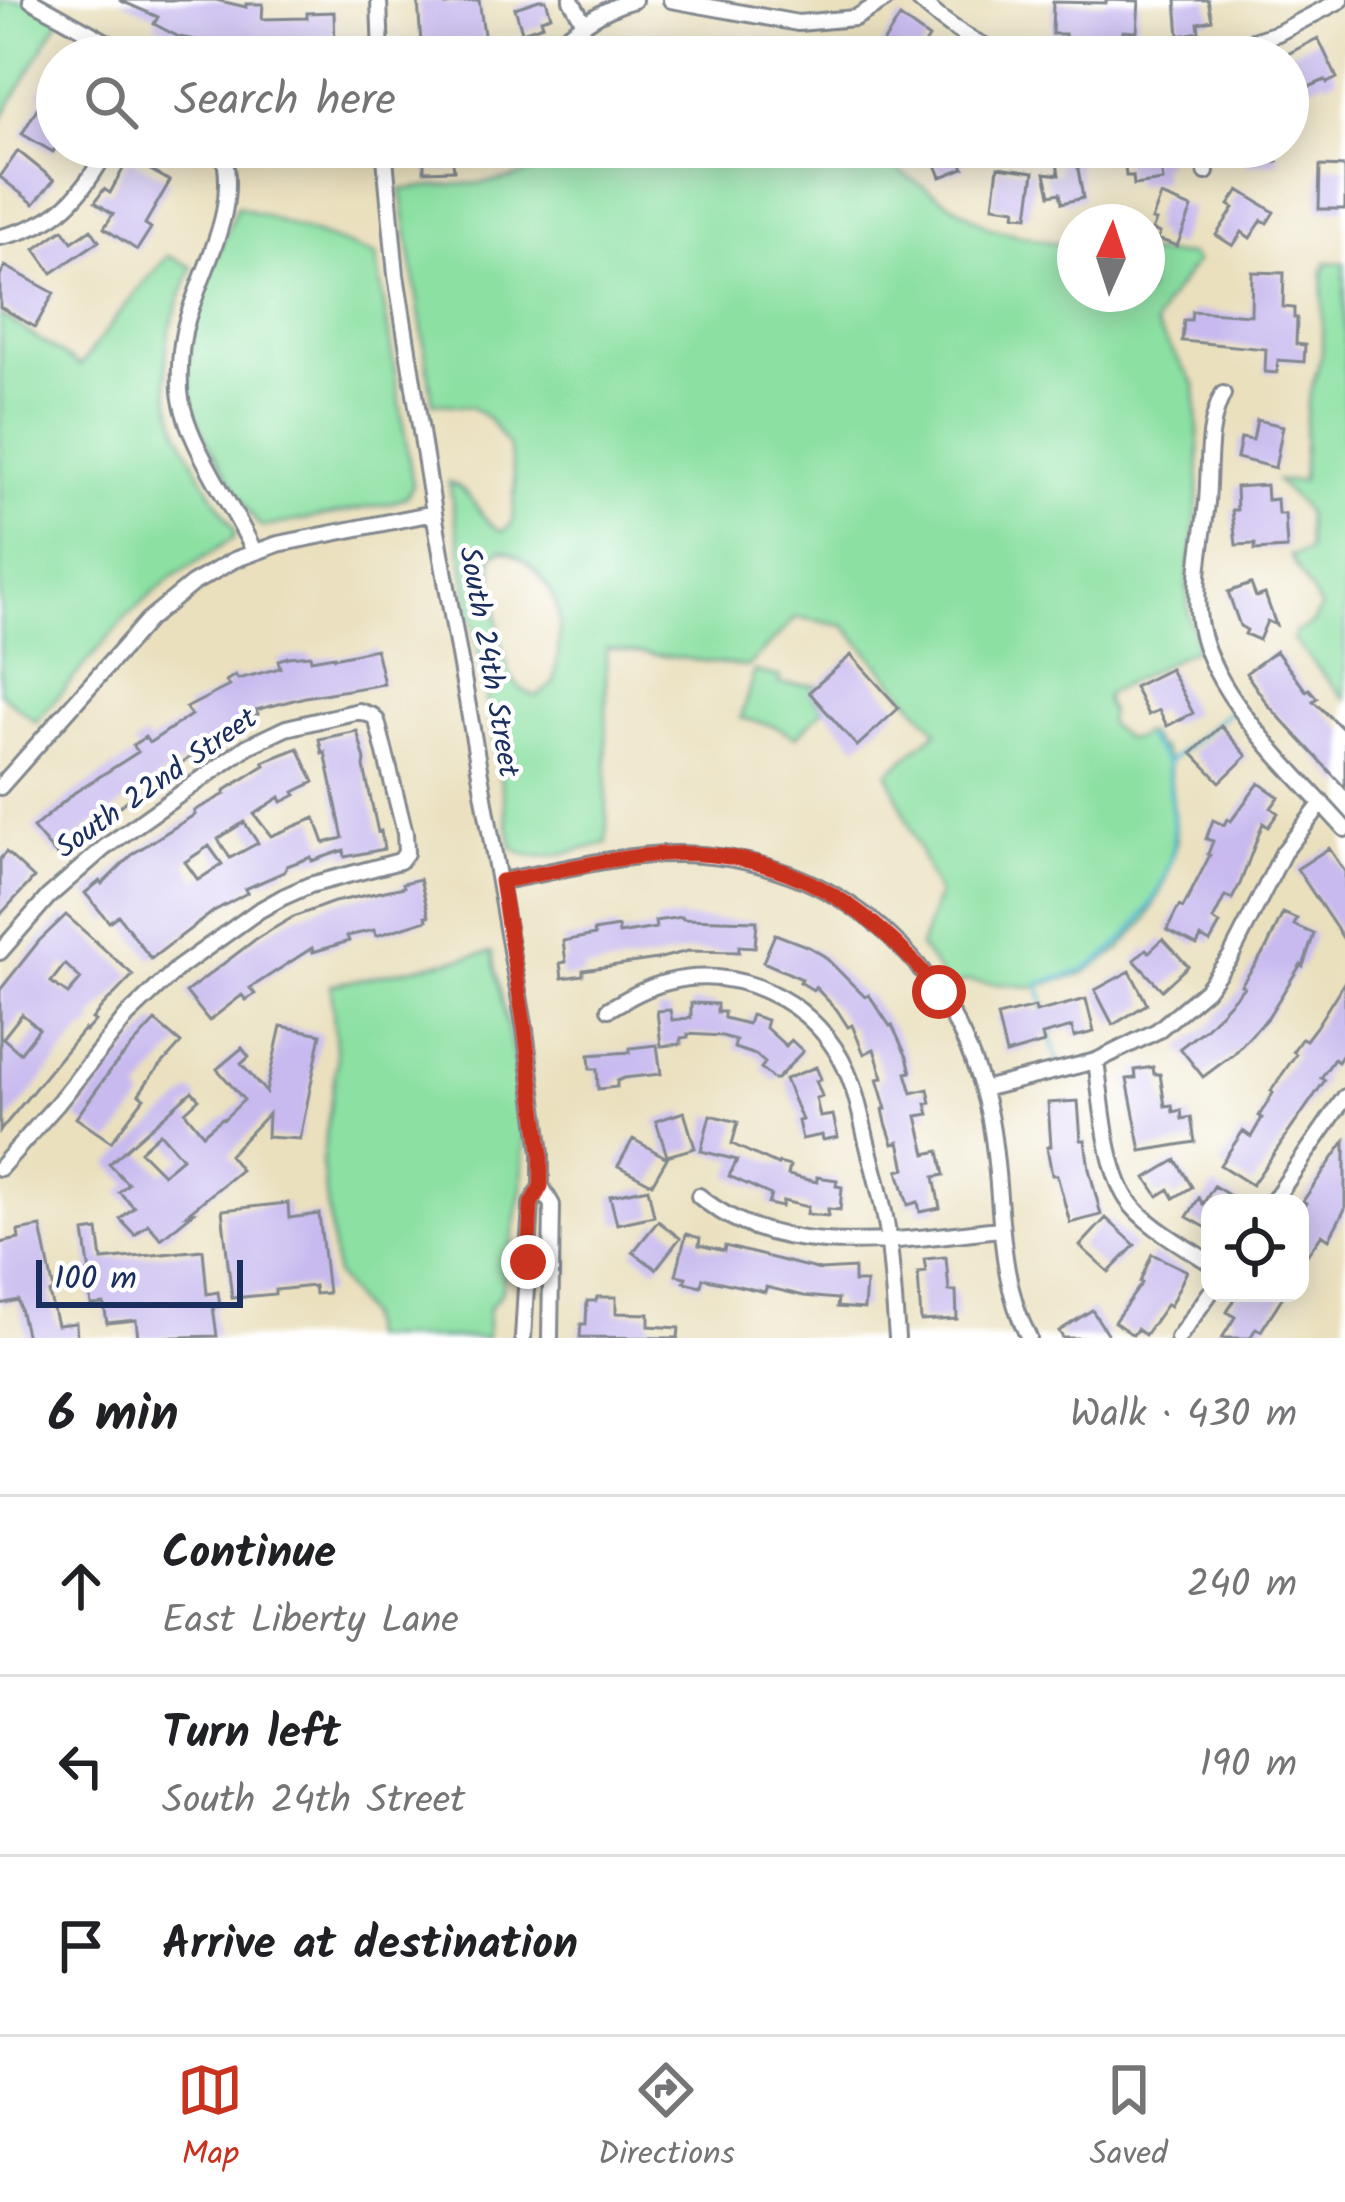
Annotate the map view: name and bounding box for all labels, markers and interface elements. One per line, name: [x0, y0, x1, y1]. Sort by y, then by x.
search box: [36, 36, 1309, 168]
text: Search here: [174, 66, 396, 138]
icon: search: [78, 69, 144, 135]
north arrow: [1057, 204, 1165, 312]
street label: South 24th Street: [444, 543, 532, 781]
street label: South 22nd Street: [46, 696, 268, 872]
route start: [912, 965, 966, 1019]
map controls: [1201, 1194, 1309, 1302]
button: locate: [1201, 1194, 1309, 1302]
route end: [501, 1235, 555, 1289]
scale bar: [36, 1254, 243, 1307]
text: 100 m: [54, 1254, 137, 1307]
text: 6 min: [48, 1376, 179, 1457]
text: Walk · 430 m: [1070, 1385, 1297, 1447]
text: Continue: [162, 1519, 336, 1591]
icon: ahead: [48, 1553, 114, 1619]
text: 240 m: [1187, 1555, 1297, 1617]
text: East Liberty Lane: [162, 1591, 459, 1653]
text: Turn left: [162, 1699, 341, 1771]
icon: left: [48, 1733, 114, 1799]
text: 190 m: [1200, 1735, 1297, 1797]
text: South 24th Street: [162, 1771, 465, 1833]
text: Arrive at destination: [162, 1910, 578, 1982]
icon: arrive: [48, 1913, 114, 1979]
tab: Map: [177, 2057, 243, 2182]
tab: Directions: [598, 2057, 735, 2182]
tab: Saved: [1089, 2057, 1168, 2182]

